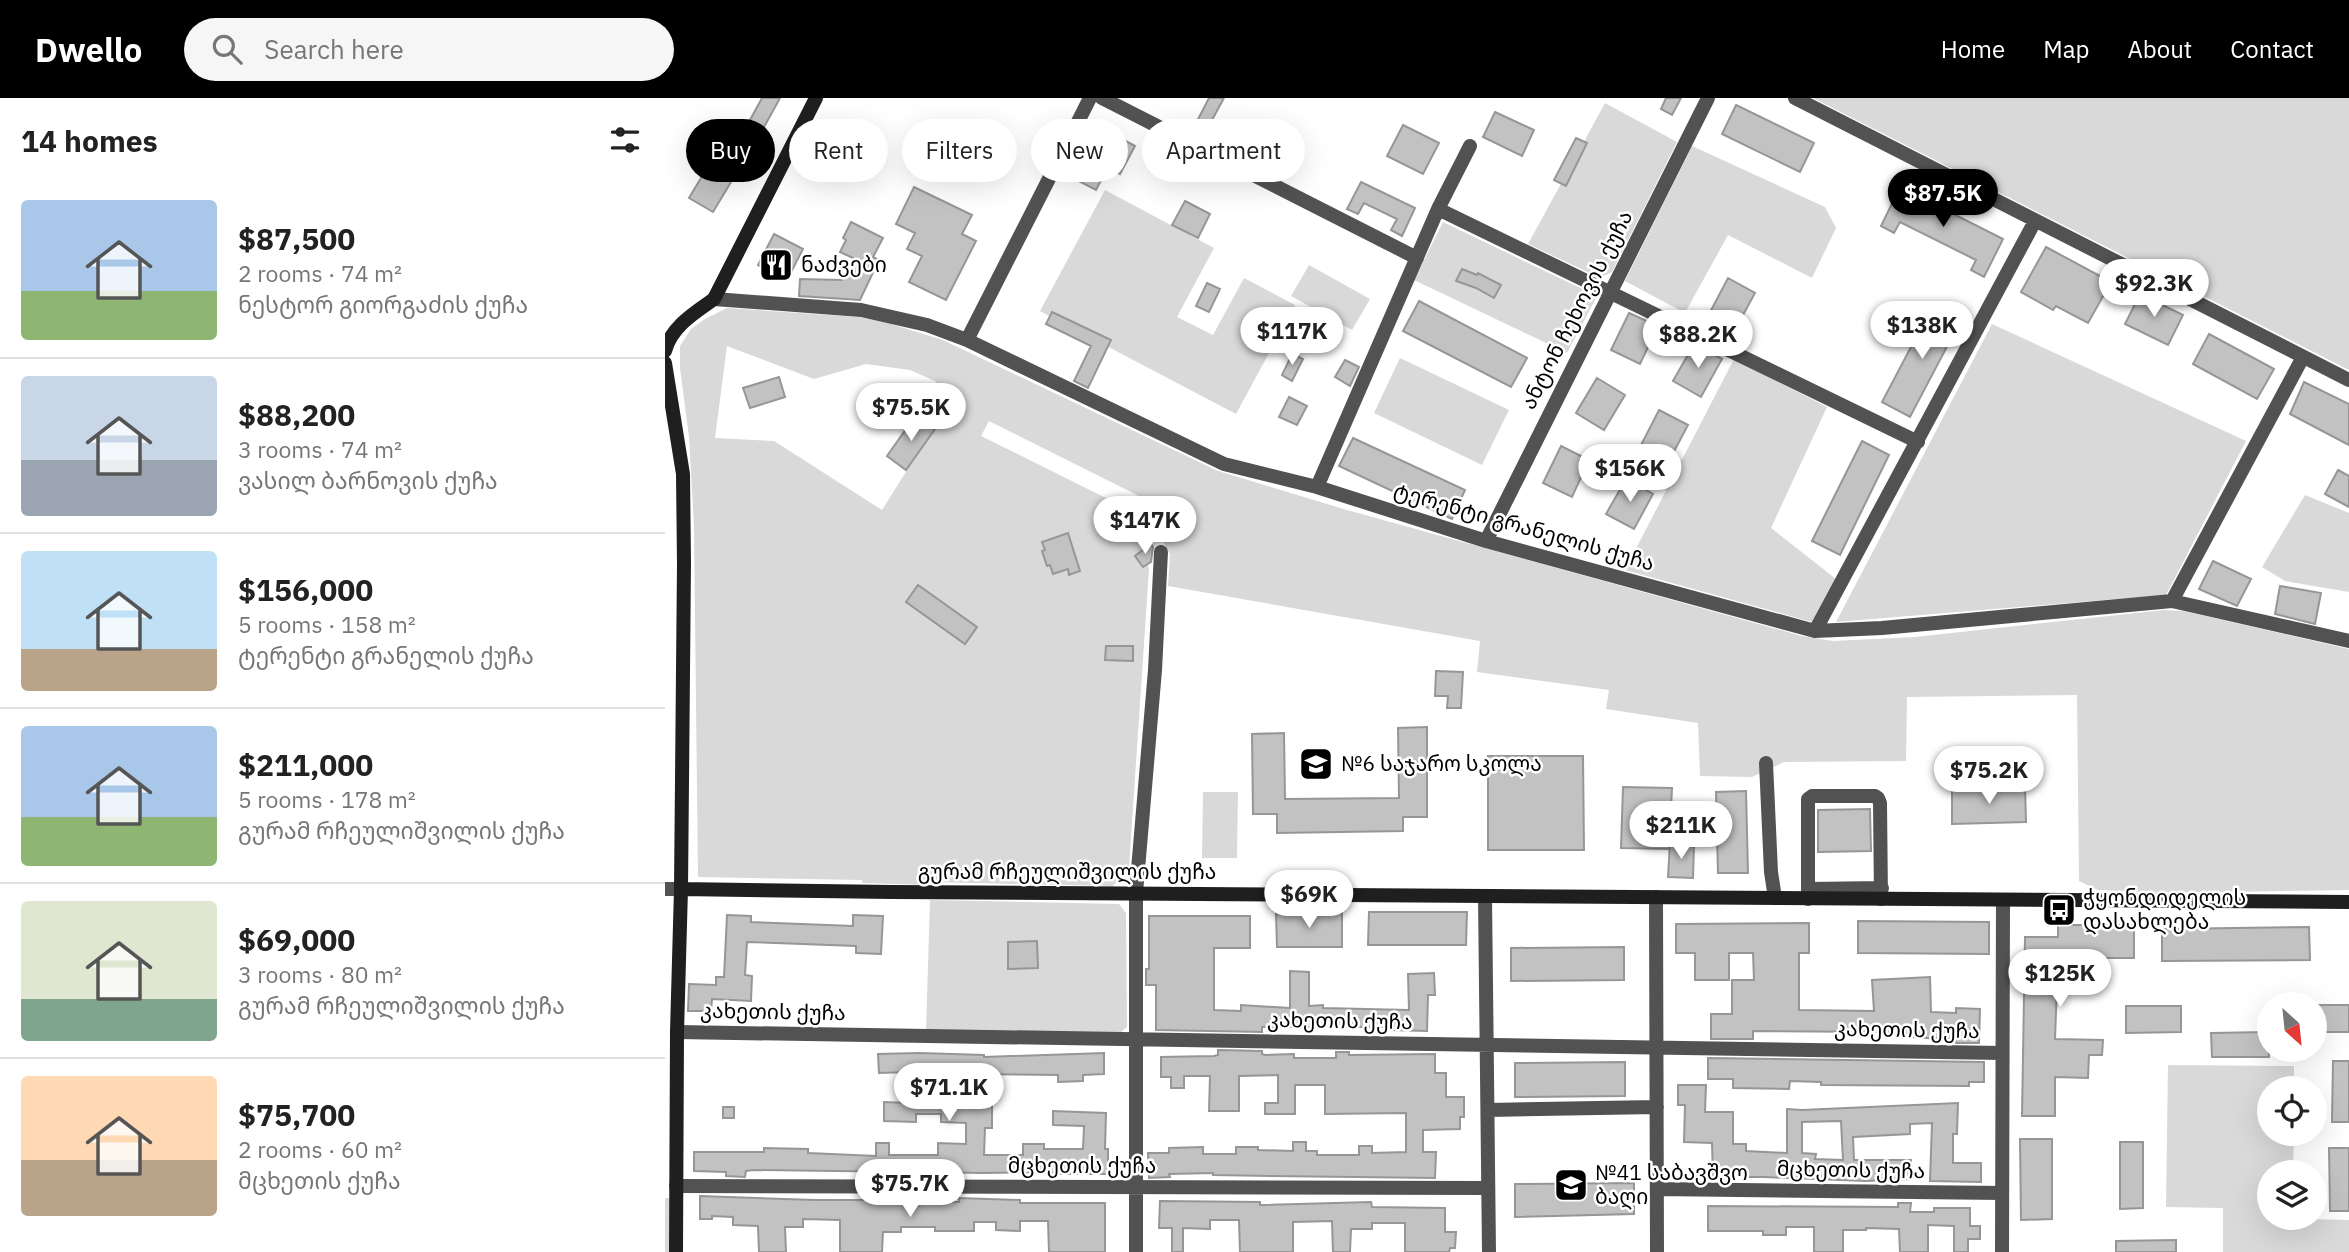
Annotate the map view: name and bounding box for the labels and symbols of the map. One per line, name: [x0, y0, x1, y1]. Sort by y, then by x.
pin: $87.5K: [1886, 170, 2000, 229]
street label: ანტონ ჩეხოვის ქუჩა: [1514, 205, 1638, 414]
restaurant icon: ნაძვები: [757, 246, 795, 284]
place label: ნაძვები: [801, 250, 887, 278]
pin: $92.3K: [2097, 260, 2211, 319]
pin: $138K: [1873, 302, 1971, 361]
pin: $117K: [1243, 308, 1341, 367]
pin: $88.2K: [1641, 310, 1755, 370]
pin: $75.5K: [854, 384, 968, 443]
pin: $156K: [1581, 444, 1679, 504]
street label: ტერენტი გრანელის ქუჩა: [1391, 475, 1658, 577]
pin: $147K: [1096, 496, 1194, 556]
school or university icon: №6 საჯარო სკოლა: [1297, 745, 1335, 783]
pin: $75.2K: [1932, 746, 2046, 806]
place label: №6 საჯარო სკოლა: [1341, 749, 1542, 777]
pin: $211K: [1632, 802, 1730, 861]
street label: გურამ რჩეულიშვილის ქუჩა: [918, 857, 1216, 885]
pin: $69K: [1268, 870, 1350, 930]
place label: ჭყონდიდელის დასახლება: [2083, 883, 2246, 935]
bus stop icon: ჭყონდიდელის დასახლება: [2040, 891, 2078, 929]
pin: $125K: [2011, 950, 2109, 1009]
north arrow: [2257, 992, 2327, 1062]
street label: კახეთის ქუჩა: [700, 996, 846, 1026]
street label: კახეთის ქუჩა: [1267, 1005, 1413, 1035]
street label: კახეთის ქუჩა: [1834, 1014, 1980, 1044]
pin: $71.1K: [892, 1063, 1006, 1123]
street label: მცხეთის ქუჩა: [1008, 1151, 1156, 1179]
street label: მცხეთის ქუჩა: [1777, 1154, 1926, 1184]
place label: №41 საბავშვო ბაღი: [1595, 1158, 1748, 1210]
pin: $75.7K: [853, 1160, 967, 1219]
school or university icon: №41 საბავშვო ბაღი: [1552, 1166, 1590, 1204]

